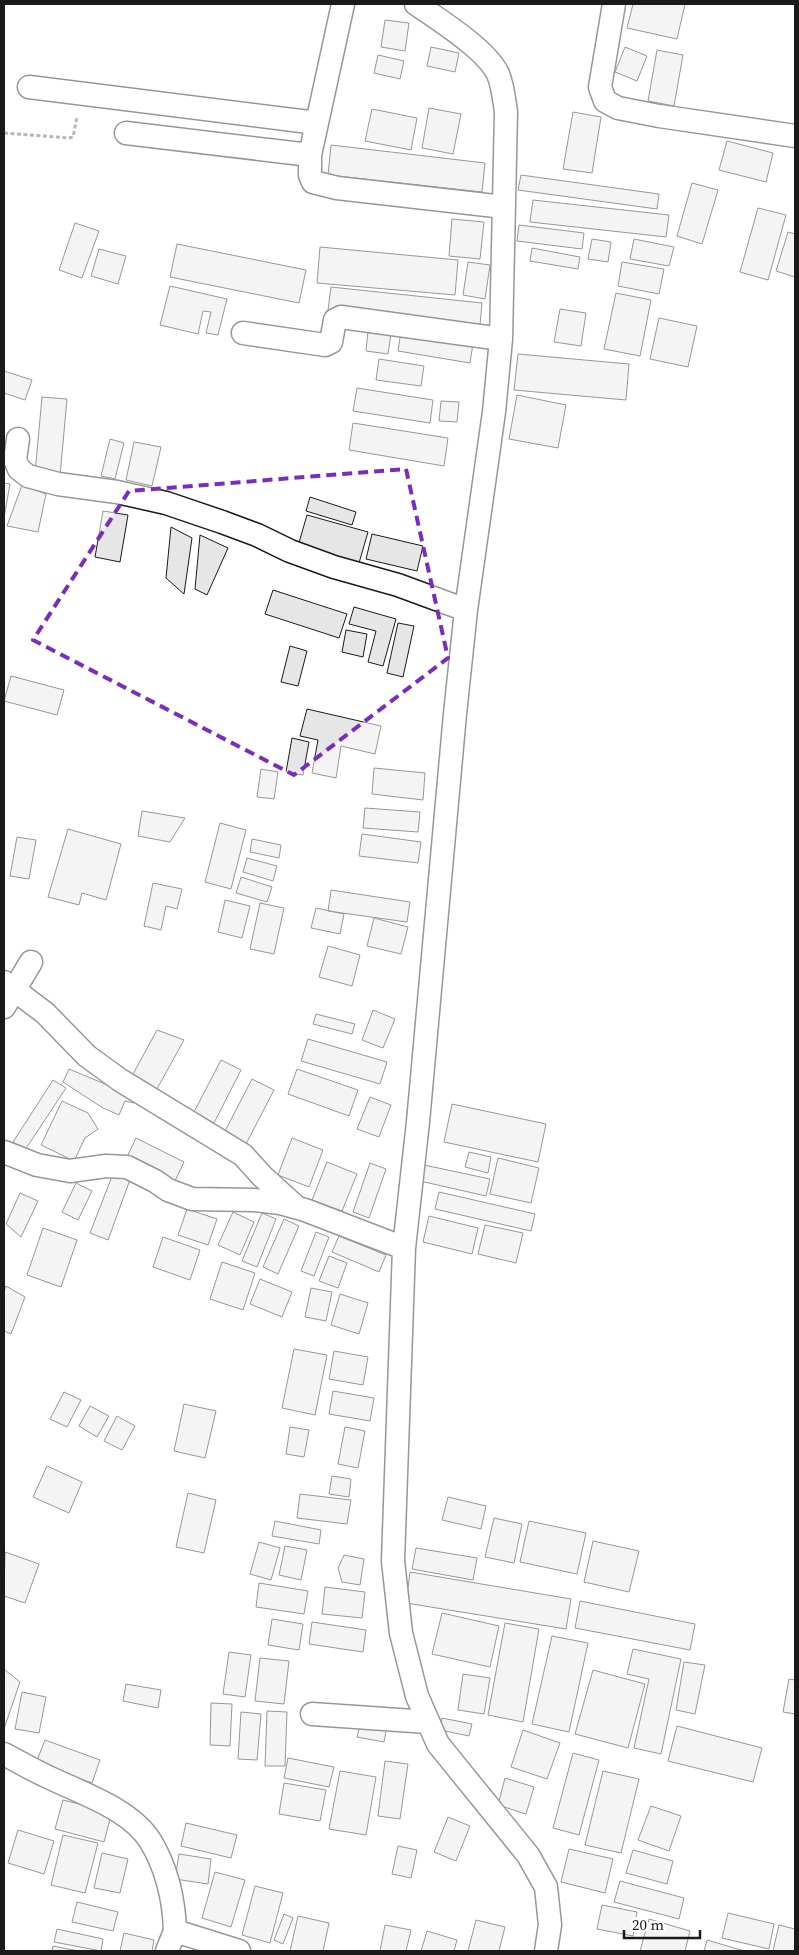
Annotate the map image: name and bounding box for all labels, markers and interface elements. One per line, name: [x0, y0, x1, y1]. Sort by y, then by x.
scale bar: [624, 1908, 700, 1940]
text: 20 m: [632, 1914, 664, 1935]

